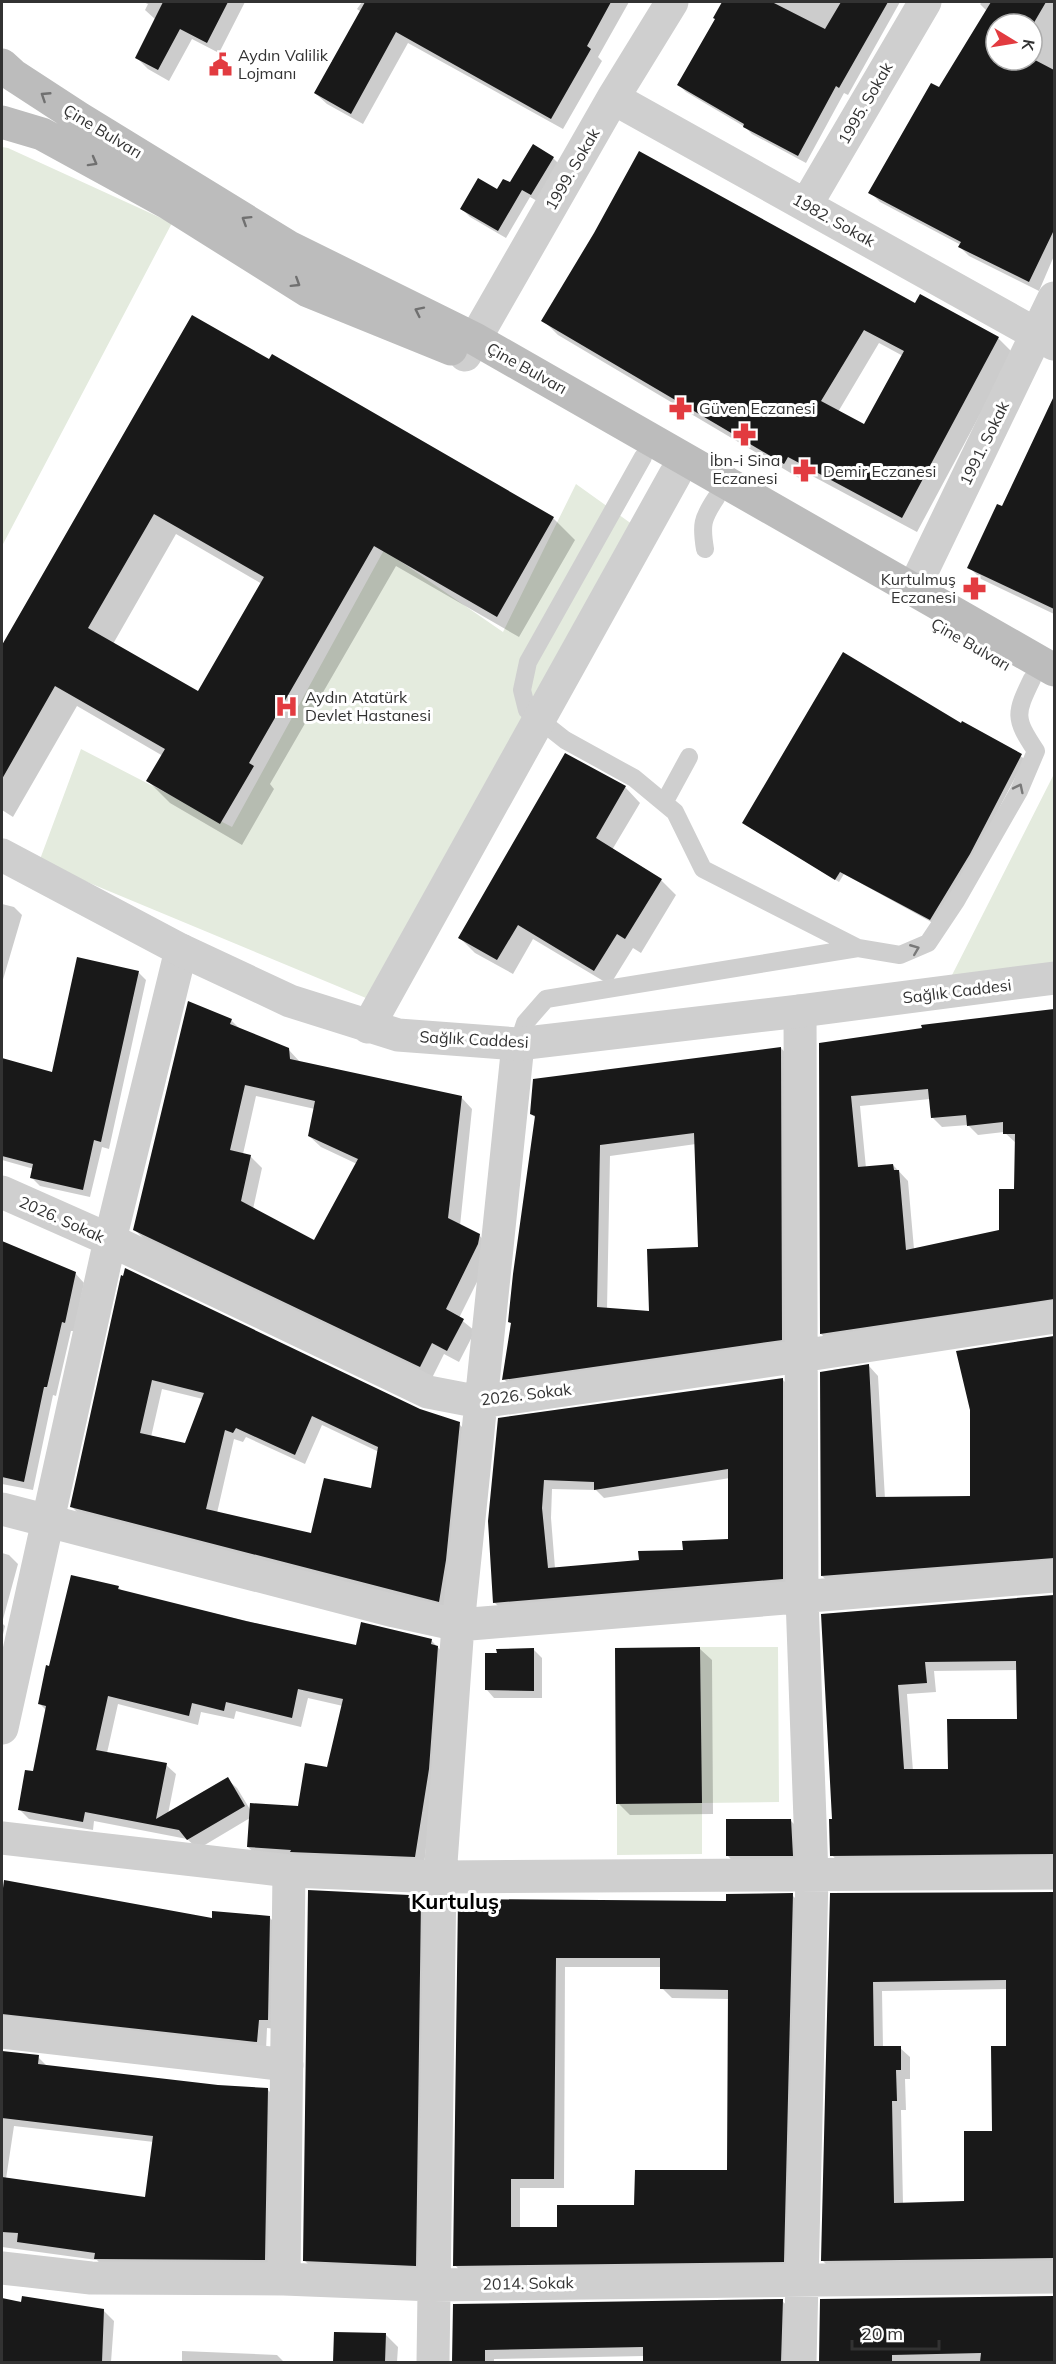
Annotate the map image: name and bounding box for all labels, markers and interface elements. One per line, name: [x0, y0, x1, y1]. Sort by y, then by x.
north arrow: [984, 12, 1044, 72]
text: K: [1018, 38, 1040, 53]
place label: Aydın Valilik Lojmanı: [238, 45, 329, 83]
public building icon: Aydın Valilik Lojmanı: [207, 51, 233, 77]
street label: 1995. Sokak: [834, 58, 897, 148]
one-way arrow: [40, 92, 51, 103]
street label: Çine Bulvarı: [60, 100, 146, 162]
street label: 1999. Sokak: [541, 124, 604, 214]
one-way arrow: [87, 155, 97, 166]
street label: 1982. Sokak: [789, 189, 879, 251]
one-way arrow: [242, 216, 253, 227]
one-way arrow: [290, 276, 301, 287]
one-way arrow: [414, 307, 425, 318]
street label: Çine Bulvarı: [483, 338, 571, 398]
pharmacy icon: Güven Eczanesi: [668, 395, 694, 421]
street label: 1991. Sokak: [955, 397, 1013, 488]
place label: Güven Eczanesi: [699, 398, 815, 418]
pharmacy icon: İbn-i Sina Eczanesi: [732, 422, 758, 448]
place label: İbn-i Sina Eczanesi: [710, 450, 780, 488]
pharmacy icon: Demir Eczanesi: [792, 458, 818, 484]
place label: Demir Eczanesi: [823, 461, 936, 481]
place label: Kurtulmuş Eczanesi: [881, 569, 956, 607]
pharmacy icon: Kurtulmuş Eczanesi: [961, 575, 987, 601]
street label: Çine Bulvarı: [928, 613, 1014, 675]
place label: Aydın Atatürk Devlet Hastanesi: [305, 687, 431, 725]
hospital icon: Aydın Atatürk Devlet Hastanesi: [274, 693, 300, 719]
one-way arrow: [1012, 783, 1024, 794]
one-way arrow: [908, 944, 919, 956]
street label: Sağlık Caddesi: [902, 974, 1012, 1008]
street label: Sağlık Caddesi: [419, 1026, 529, 1052]
street label: 2026. Sokak: [16, 1191, 108, 1247]
street label: 2026. Sokak: [479, 1378, 573, 1409]
district label: Kurtuluş: [411, 1887, 499, 1915]
street label: 2014. Sokak: [482, 2272, 575, 2294]
scale bar: [852, 2313, 939, 2351]
text: 20 m: [861, 2322, 903, 2345]

